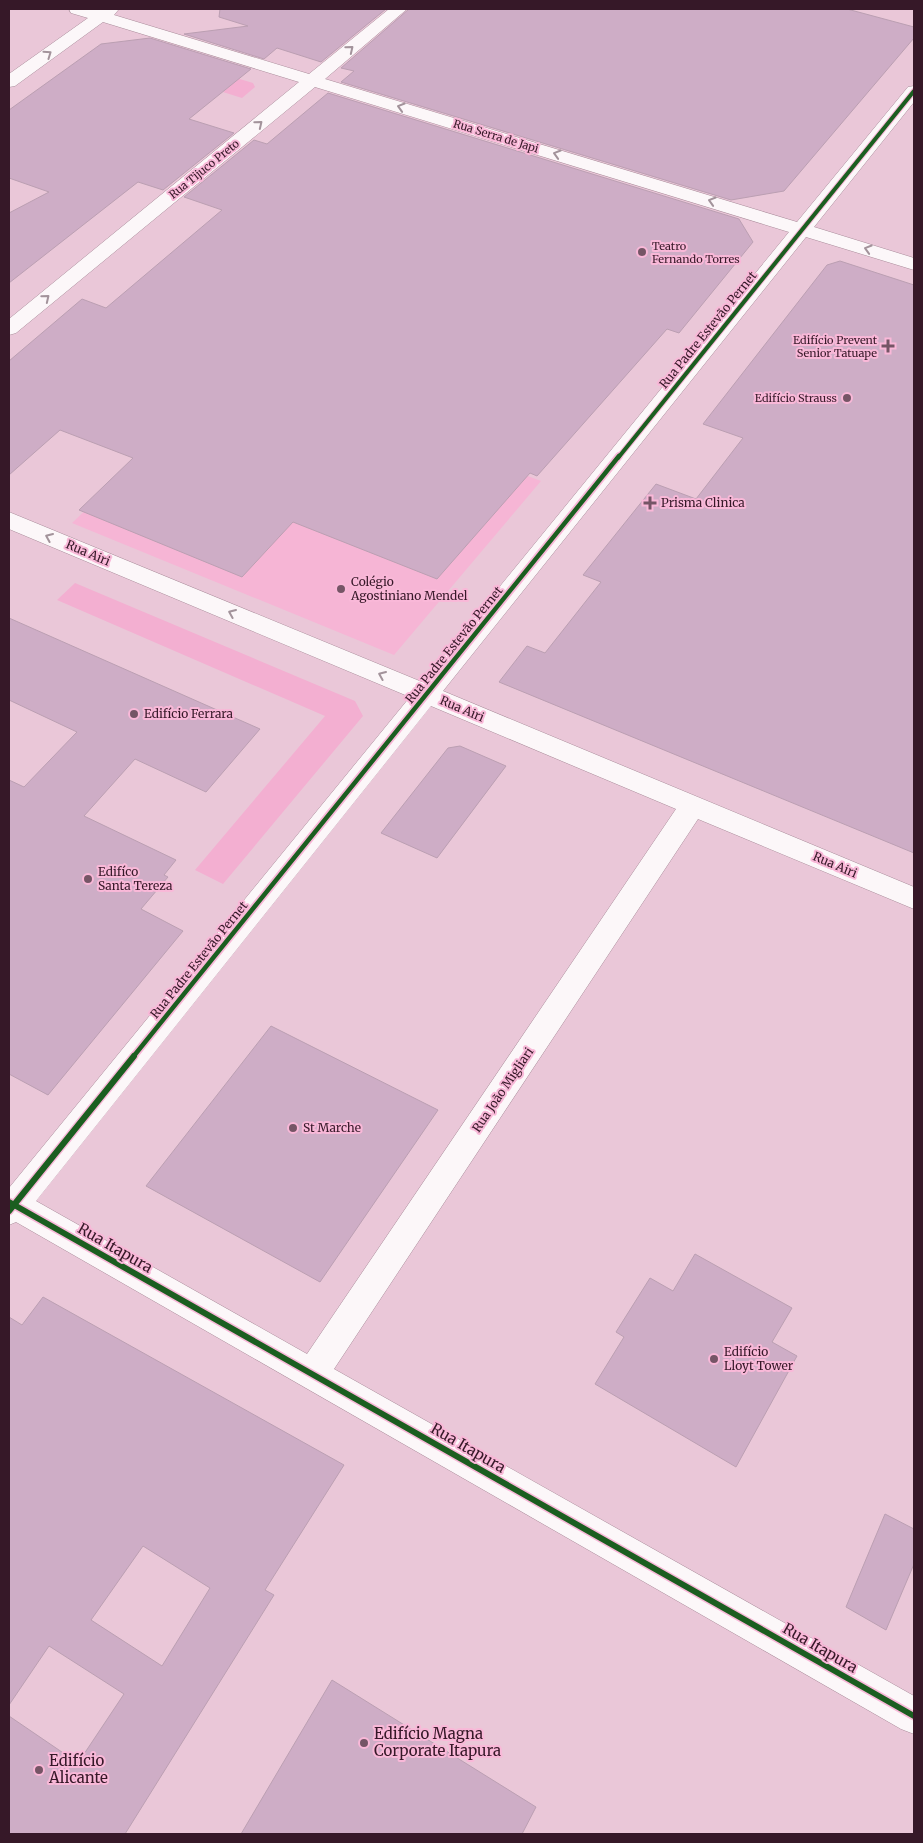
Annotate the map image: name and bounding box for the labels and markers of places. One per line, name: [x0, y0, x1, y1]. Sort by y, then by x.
place label: Teatro Fernando Torres: [652, 239, 740, 266]
marker: Teatro Fernando Torres: [636, 246, 648, 258]
place label: Edifício Prevent Senior Tatuape: [793, 333, 878, 360]
marker: Edifício Prevent Senior Tatuape: [881, 339, 895, 353]
place label: Edifício Strauss: [755, 391, 837, 405]
marker: Edifício Strauss: [841, 392, 853, 404]
place label: Prisma Clinica: [661, 495, 745, 510]
marker: Prisma Clinica: [643, 496, 657, 510]
place label: Colégio Agostiniano Mendel: [350, 574, 468, 603]
marker: Colégio Agostiniano Mendel: [335, 583, 347, 595]
place label: Edifício Ferrara: [144, 706, 234, 721]
marker: Edifício Ferrara: [128, 708, 140, 720]
place label: Edifíco Santa Tereza: [98, 864, 173, 893]
marker: Edifíco Santa Tereza: [82, 873, 94, 885]
place label: St Marche: [303, 1120, 361, 1135]
marker: St Marche: [287, 1122, 299, 1134]
place label: Edifício Lloyt Tower: [724, 1344, 794, 1373]
marker: Edifício Lloyt Tower: [708, 1353, 720, 1365]
place label: Edifício Magna Corporate Itapura: [374, 1724, 501, 1760]
marker: Edifício Magna Corporate Itapura: [358, 1737, 370, 1749]
place label: Edifício Alicante: [48, 1751, 108, 1787]
marker: Edifício Alicante: [33, 1764, 45, 1776]

